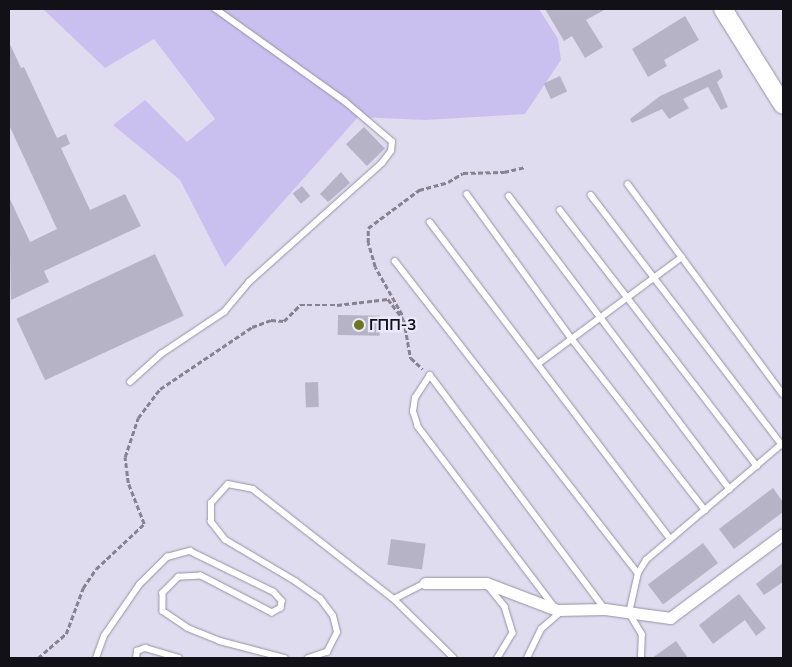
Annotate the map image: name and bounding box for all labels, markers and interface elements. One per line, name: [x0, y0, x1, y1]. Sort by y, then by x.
place label: ГПП-3: [369, 316, 416, 334]
marker: ГПП-3: [353, 319, 365, 331]

